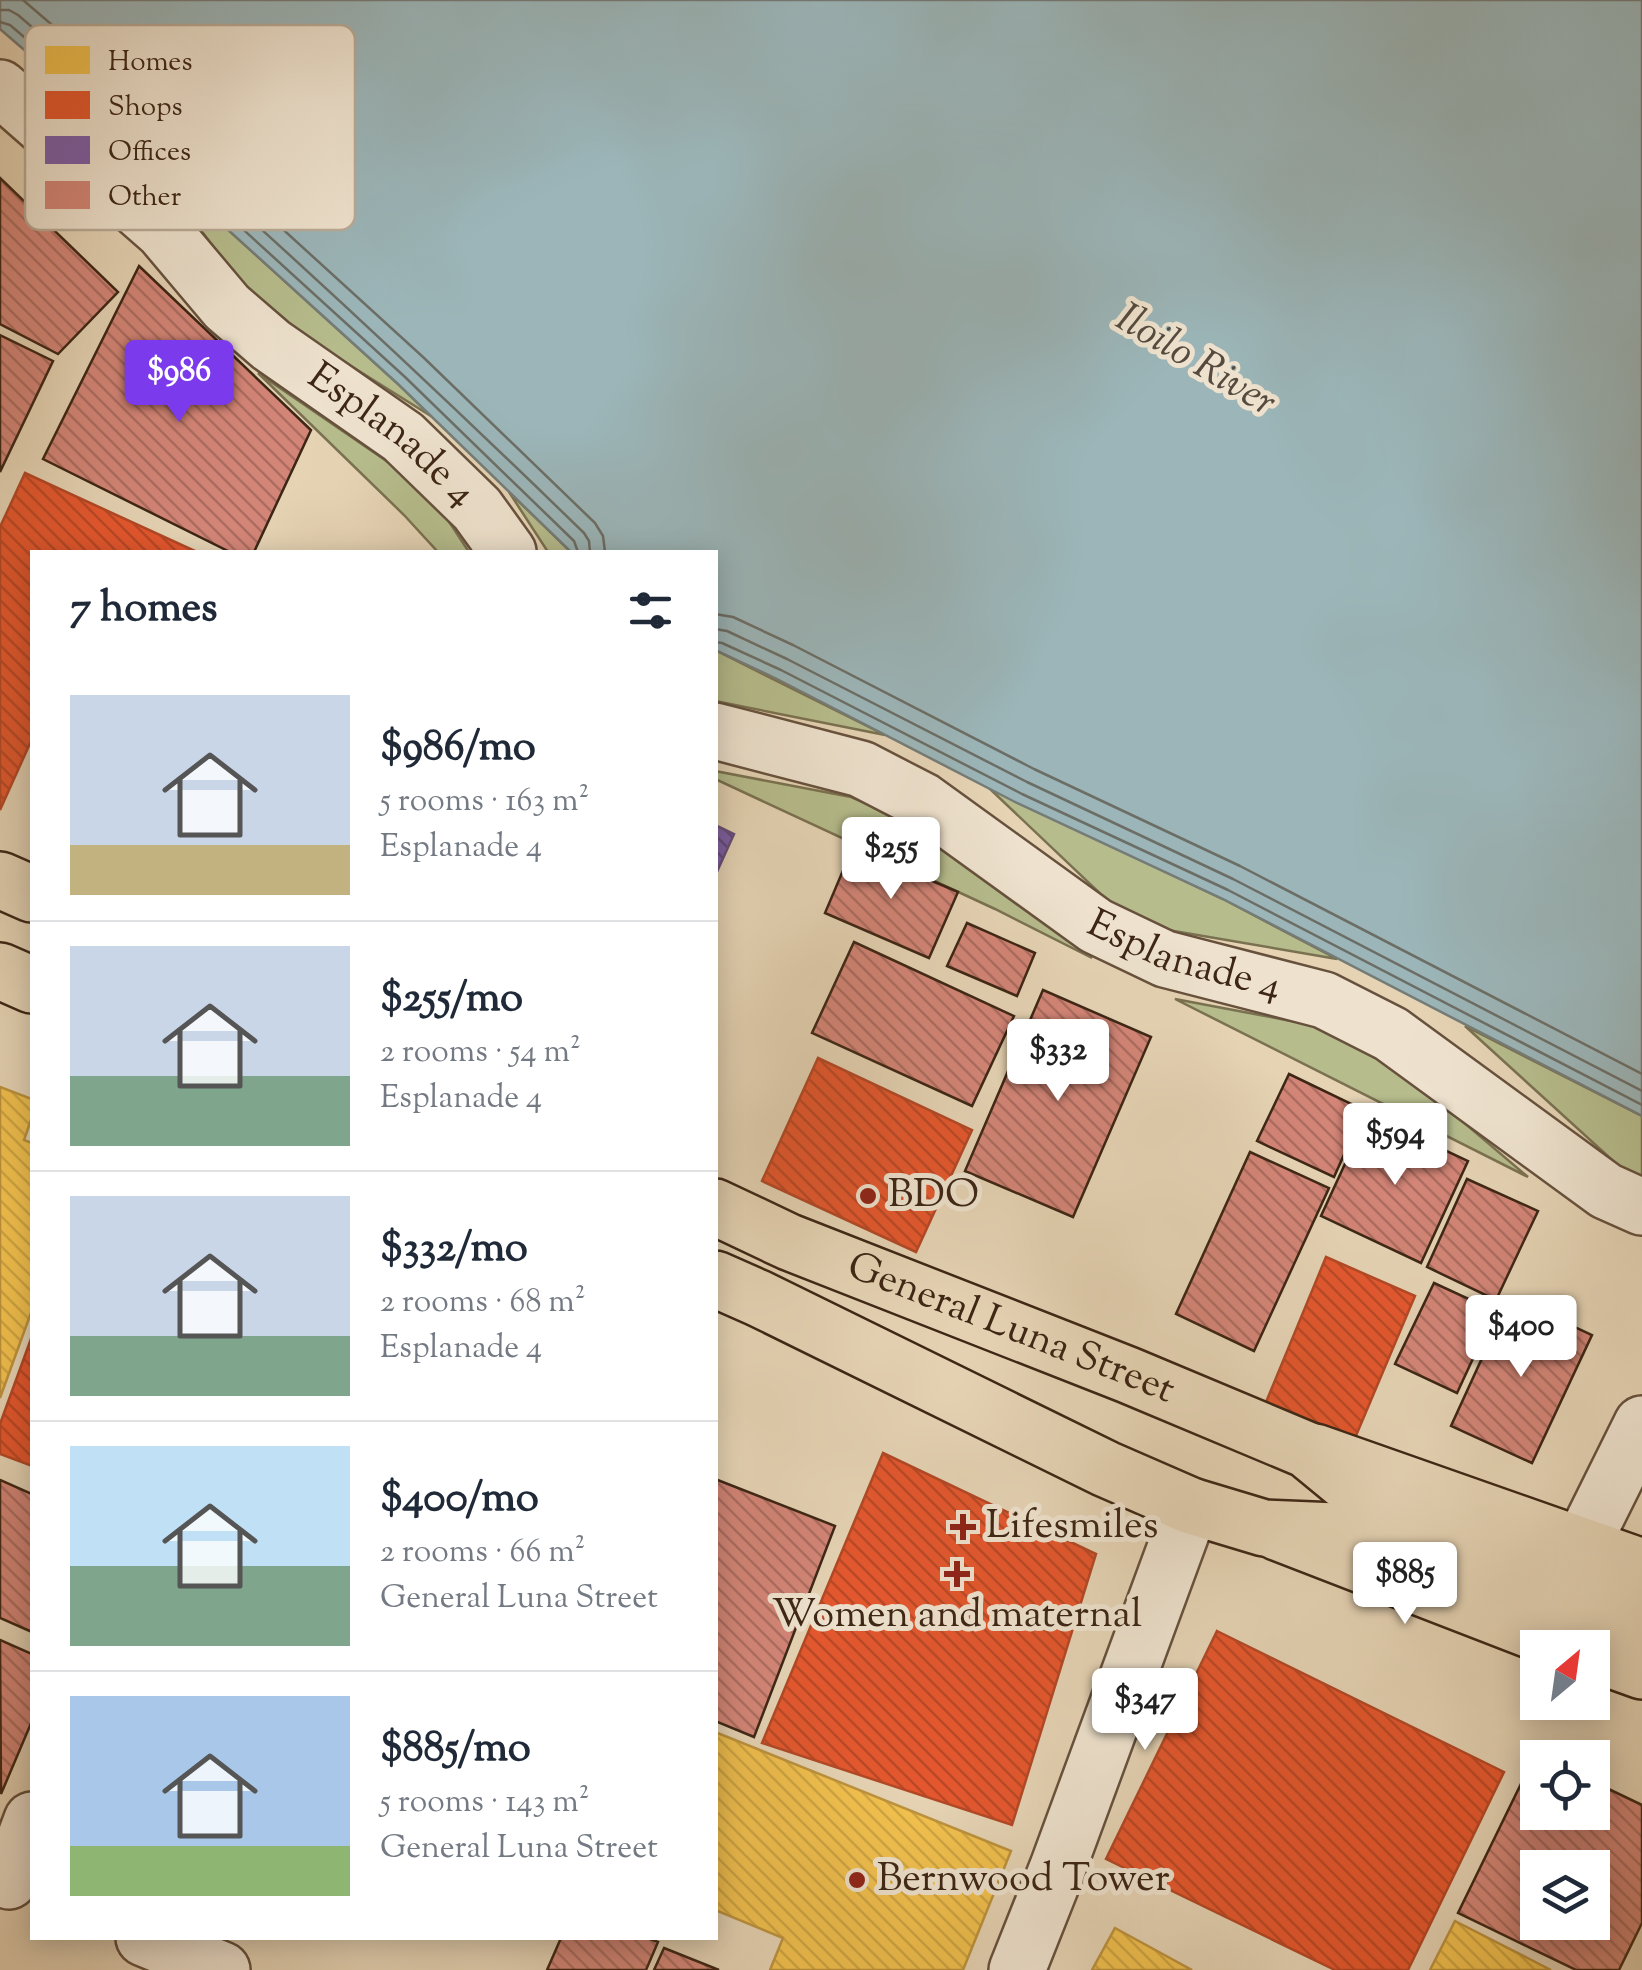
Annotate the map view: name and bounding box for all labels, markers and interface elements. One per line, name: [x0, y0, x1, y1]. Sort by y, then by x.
legend: [25, 25, 355, 230]
text: Homes: [108, 43, 192, 83]
text: Shops: [108, 88, 182, 128]
text: Offices: [108, 133, 191, 173]
text: Other: [108, 178, 182, 218]
water label: Iloilo River: [1103, 290, 1287, 434]
pin: $986: [120, 340, 238, 425]
text: $986: [147, 349, 211, 395]
street label: Esplanade 4: [295, 350, 488, 521]
text: 7 homes: [70, 580, 218, 640]
icon: filters: [623, 583, 678, 638]
text: $986/mo: [380, 719, 536, 779]
icon: home: [150, 735, 270, 855]
text: 5 rooms · 163 m²: [380, 779, 589, 825]
pin: $255: [832, 817, 950, 902]
text: Esplanade 4: [380, 825, 542, 871]
text: $255: [864, 826, 918, 872]
street label: Esplanade 4: [1077, 897, 1287, 1016]
text: $255/mo: [380, 970, 523, 1030]
icon: home: [150, 986, 270, 1106]
pin: $332: [999, 1019, 1117, 1104]
text: $332: [1029, 1028, 1087, 1074]
text: 2 rooms · 54 m²: [380, 1030, 581, 1076]
text: Esplanade 4: [380, 1076, 542, 1122]
pin: $594: [1336, 1103, 1454, 1188]
text: $594: [1365, 1112, 1425, 1158]
place label: BDO: [888, 1168, 979, 1225]
marker: BDO: [857, 1185, 879, 1207]
text: $332/mo: [380, 1220, 528, 1280]
icon: home: [150, 1236, 270, 1356]
street label: General Luna Street: [839, 1239, 1183, 1420]
text: 2 rooms · 68 m²: [380, 1280, 586, 1326]
pin: $400: [1462, 1295, 1580, 1380]
text: $400: [1488, 1304, 1554, 1350]
text: Esplanade 4: [380, 1326, 542, 1372]
text: $400/mo: [380, 1470, 539, 1530]
icon: home: [150, 1486, 270, 1606]
place label: Lifesmiles: [986, 1499, 1158, 1556]
marker: Lifesmiles: [950, 1514, 976, 1540]
text: 2 rooms · 66 m²: [380, 1530, 585, 1576]
pin: $885: [1346, 1542, 1464, 1627]
text: $885: [1375, 1551, 1435, 1597]
marker: Women and maternal: [944, 1561, 970, 1587]
text: General Luna Street: [380, 1576, 658, 1622]
place label: Women and maternal: [772, 1588, 1142, 1645]
north arrow: [1520, 1630, 1610, 1720]
map controls: [1520, 1630, 1610, 1940]
pin: $347: [1086, 1668, 1204, 1753]
text: $347: [1114, 1677, 1176, 1723]
text: $885/mo: [380, 1720, 531, 1780]
icon: home: [150, 1736, 270, 1856]
button: locate: [1520, 1740, 1610, 1830]
text: 5 rooms · 143 m²: [380, 1780, 590, 1826]
text: General Luna Street: [380, 1826, 658, 1872]
button: layers: [1520, 1850, 1610, 1940]
place label: Bernwood Tower: [877, 1852, 1170, 1909]
marker: Bernwood Tower: [846, 1869, 868, 1891]

